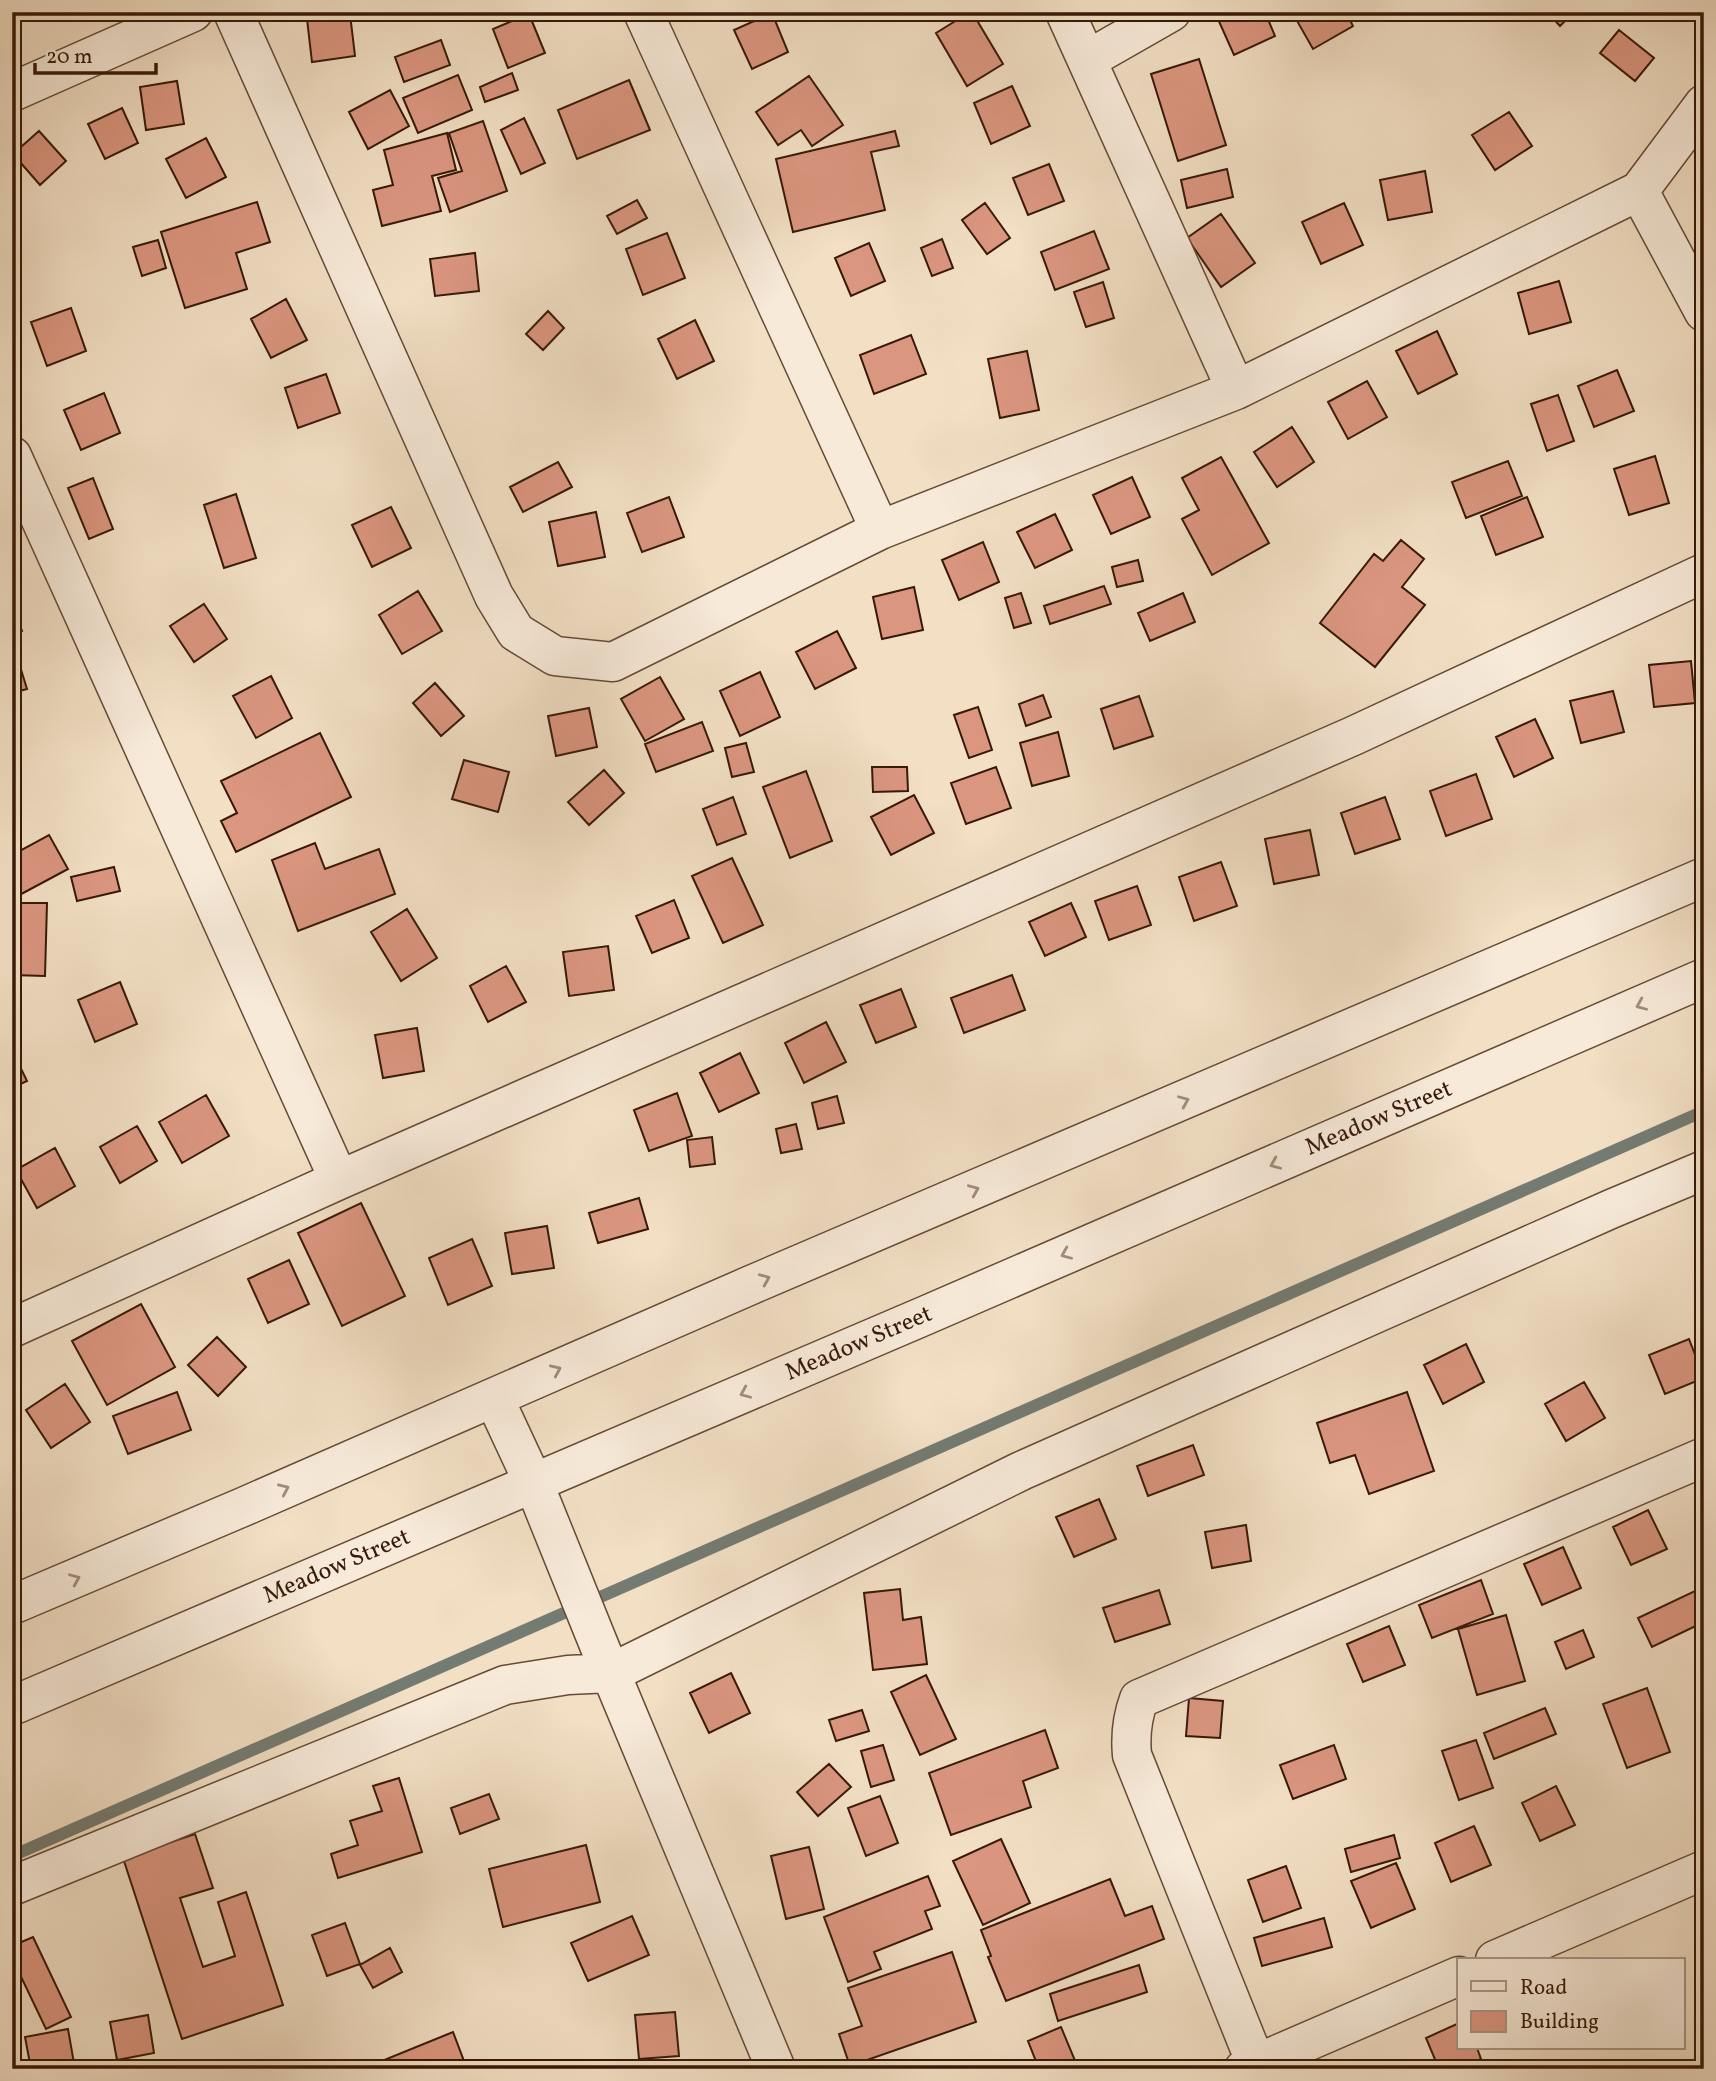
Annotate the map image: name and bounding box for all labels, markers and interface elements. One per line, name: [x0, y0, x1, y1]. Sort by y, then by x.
scale bar: [35, 32, 156, 76]
text: 20 m: [46, 43, 92, 72]
one-way arrow: [1636, 997, 1648, 1011]
street label: Meadow Street: [1300, 1073, 1458, 1165]
one-way arrow: [1177, 1096, 1189, 1110]
one-way arrow: [1270, 1156, 1282, 1170]
one-way arrow: [967, 1185, 979, 1199]
one-way arrow: [1061, 1246, 1073, 1260]
one-way arrow: [758, 1274, 770, 1288]
street label: Meadow Street: [780, 1298, 938, 1390]
one-way arrow: [549, 1364, 561, 1378]
one-way arrow: [740, 1385, 752, 1399]
one-way arrow: [277, 1483, 290, 1497]
street label: Meadow Street: [258, 1521, 416, 1613]
one-way arrow: [68, 1573, 80, 1587]
legend: [1457, 1958, 1684, 2050]
text: Road: [1520, 1974, 1567, 2003]
text: Building: [1520, 2008, 1599, 2037]

